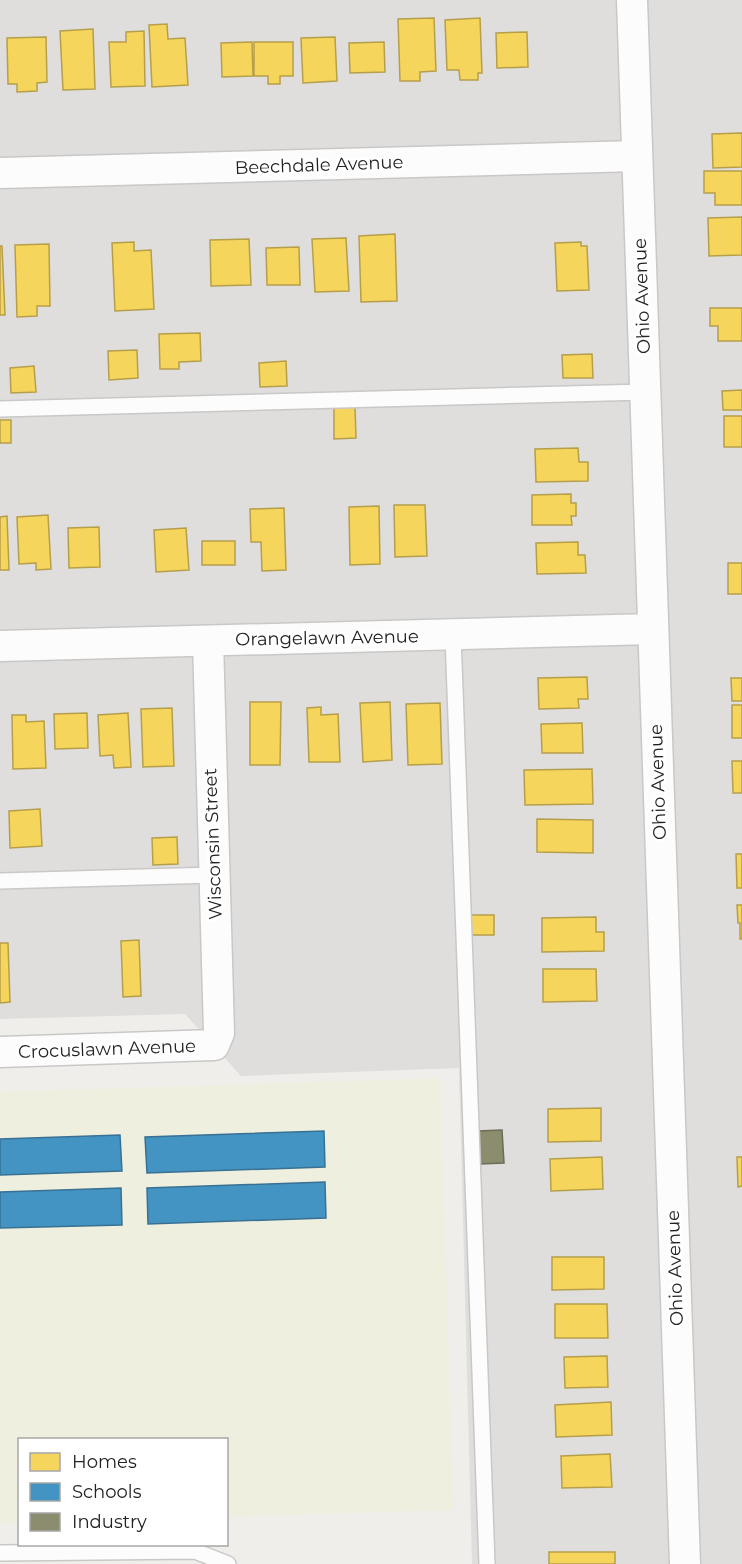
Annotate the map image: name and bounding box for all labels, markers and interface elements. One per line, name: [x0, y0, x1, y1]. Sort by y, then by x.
street label: Beechdale Avenue: [234, 151, 404, 179]
street label: Ohio Avenue: [629, 238, 655, 354]
street label: Orangelawn Avenue: [235, 625, 419, 651]
street label: Ohio Avenue: [645, 724, 671, 840]
street label: Wisconsin Street: [199, 768, 227, 920]
street label: Crocuslawn Avenue: [18, 1035, 196, 1063]
street label: Ohio Avenue: [662, 1210, 688, 1326]
legend: [18, 1438, 228, 1546]
text: Homes: [72, 1451, 137, 1473]
text: Schools: [72, 1481, 142, 1503]
text: Industry: [72, 1511, 147, 1533]

